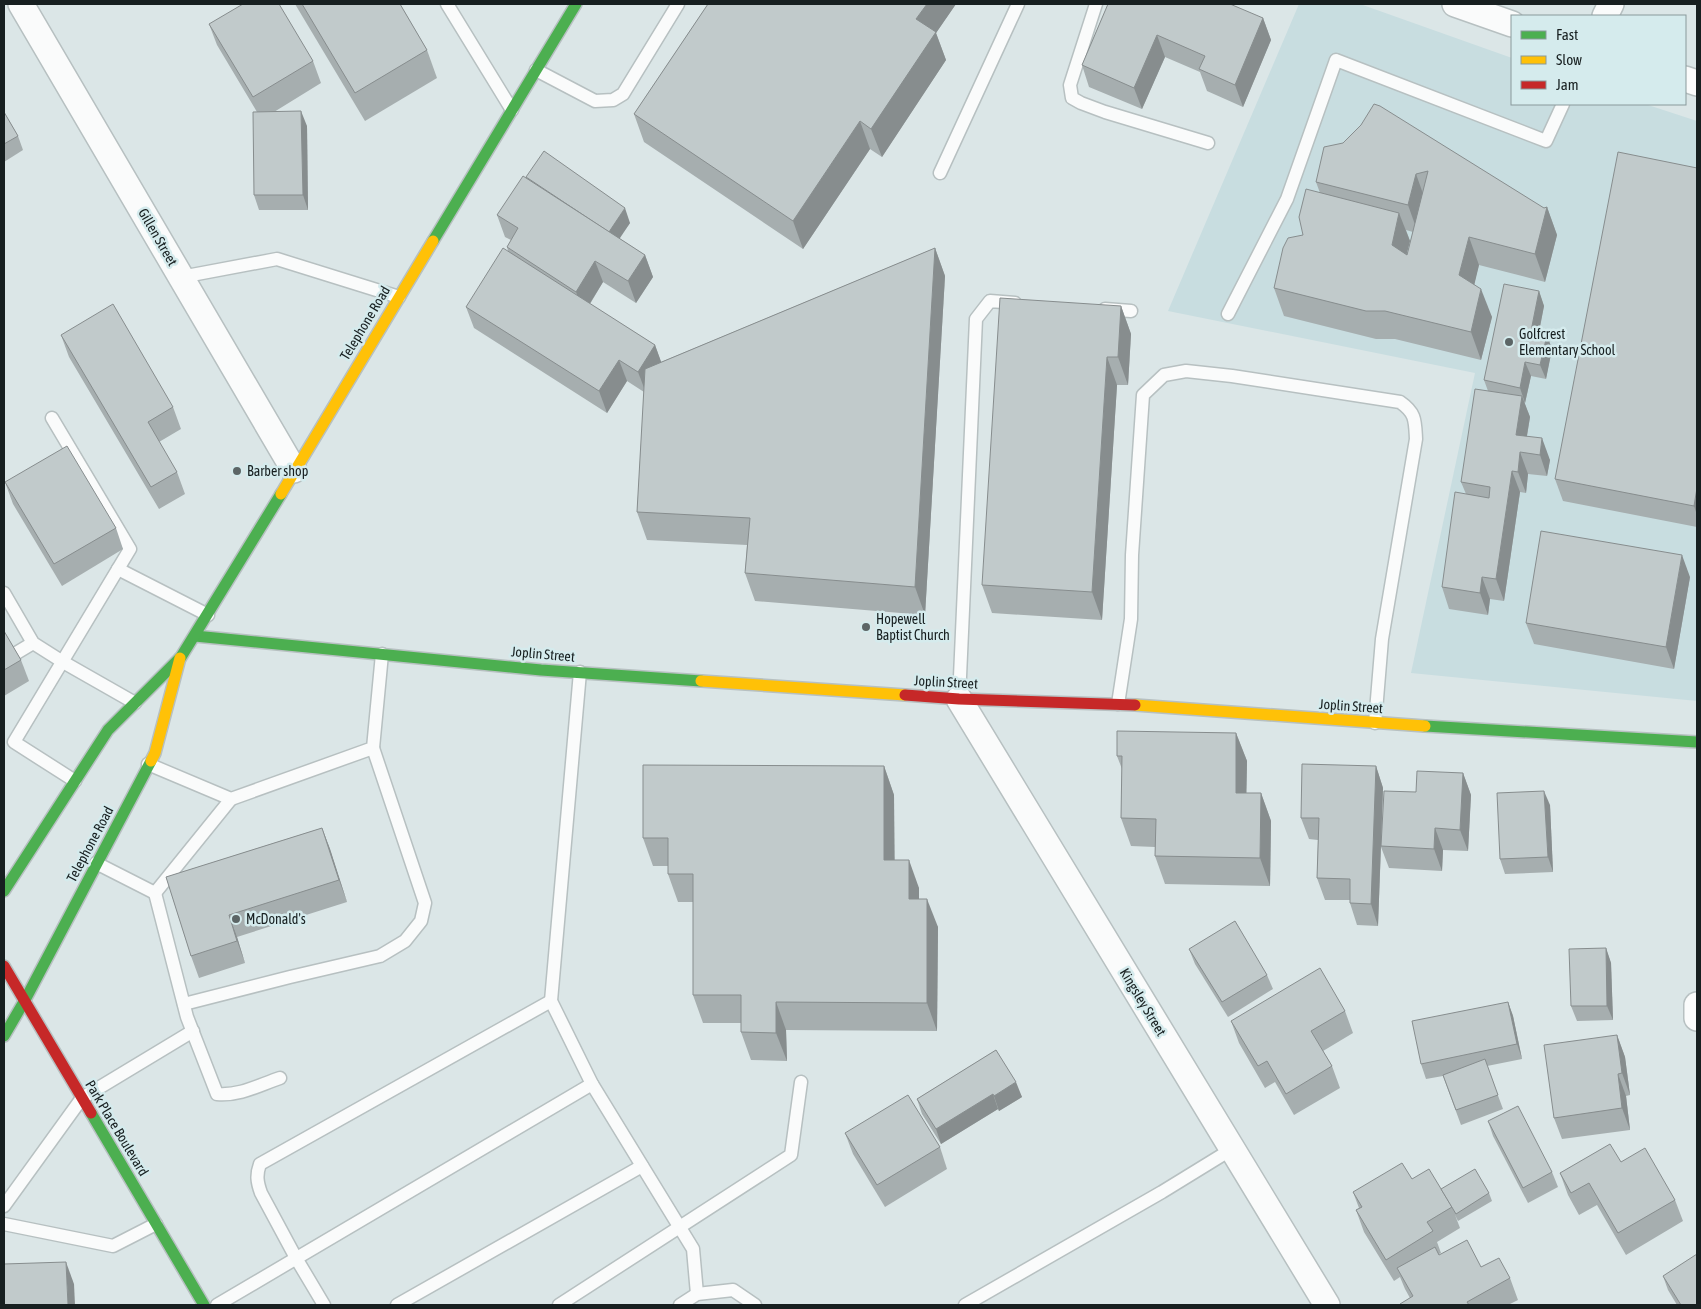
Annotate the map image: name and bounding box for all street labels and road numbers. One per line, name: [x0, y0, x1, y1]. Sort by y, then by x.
street label: Gillen Street: [135, 205, 181, 269]
street label: Telephone Road: [337, 283, 393, 363]
street label: Joplin Street: [510, 643, 576, 665]
street label: Joplin Street: [914, 672, 978, 692]
street label: Joplin Street: [1318, 696, 1384, 716]
street label: Telephone Road: [63, 803, 117, 885]
street label: Kingsley Street: [1117, 965, 1169, 1039]
street label: Park Place Boulevard: [82, 1077, 152, 1179]

